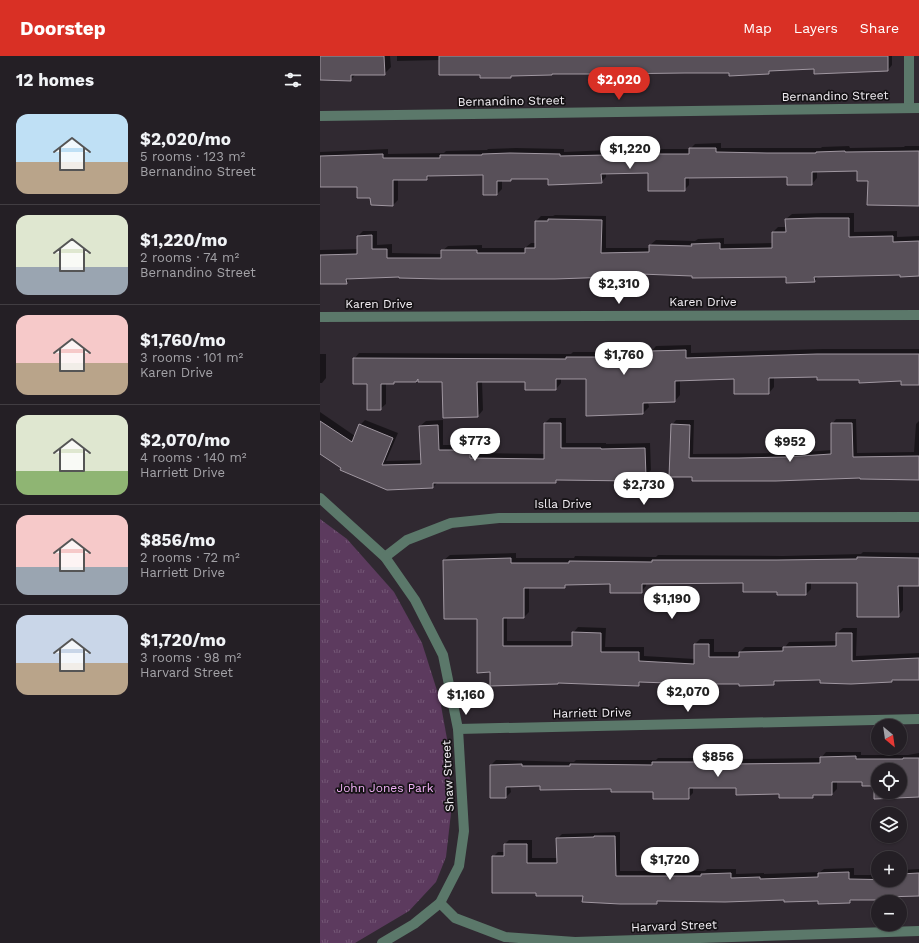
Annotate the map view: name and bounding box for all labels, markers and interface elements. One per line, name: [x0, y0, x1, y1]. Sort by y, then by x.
text: Doorstep: [20, 17, 106, 40]
text: Map: [743, 20, 772, 36]
text: Layers: [794, 20, 838, 36]
text: Share: [860, 20, 899, 36]
pin: $2,020: [586, 67, 652, 101]
icon: filters: [282, 69, 304, 91]
text: 12 homes: [16, 70, 94, 90]
text: $2,020: [597, 72, 641, 87]
street label: Bernandino Street: [781, 88, 889, 104]
street label: Bernandino Street: [457, 93, 565, 109]
text: $2,020/mo: [140, 129, 231, 149]
icon: home: [48, 130, 96, 178]
pin: $1,220: [597, 136, 663, 170]
text: $1,220: [609, 141, 651, 156]
text: 5 rooms · 123 m²: [140, 149, 245, 164]
text: Bernandino Street: [140, 164, 256, 179]
text: $1,220/mo: [140, 230, 228, 250]
icon: home: [48, 231, 96, 279]
text: 2 rooms · 74 m²: [140, 250, 239, 265]
text: Bernandino Street: [140, 265, 256, 280]
pin: $2,310: [586, 271, 652, 305]
text: $2,310: [598, 276, 640, 291]
street label: Karen Drive: [669, 295, 737, 309]
street label: Karen Drive: [345, 297, 413, 311]
text: $1,760/mo: [140, 330, 226, 350]
icon: home: [48, 331, 96, 379]
pin: $1,760: [591, 342, 657, 376]
text: $1,760: [604, 347, 644, 362]
text: 3 rooms · 101 m²: [140, 350, 243, 365]
text: Karen Drive: [140, 365, 213, 380]
pin: $773: [451, 428, 499, 462]
pin: $952: [766, 429, 814, 463]
text: $2,070/mo: [140, 430, 230, 450]
icon: home: [48, 431, 96, 479]
text: $773: [459, 433, 491, 448]
text: $952: [774, 434, 806, 449]
text: 4 rooms · 140 m²: [140, 450, 247, 465]
text: Harriett Drive: [140, 465, 225, 480]
pin: $2,730: [611, 472, 677, 506]
text: $2,730: [623, 477, 665, 492]
street label: Islla Drive: [534, 497, 592, 511]
text: $856/mo: [140, 530, 216, 550]
icon: home: [48, 531, 96, 579]
text: 2 rooms · 72 m²: [140, 550, 240, 565]
text: Harriett Drive: [140, 565, 225, 580]
pin: $1,190: [639, 586, 705, 620]
text: $1,190: [653, 591, 691, 606]
text: $1,720/mo: [140, 630, 226, 650]
icon: home: [48, 631, 96, 679]
text: 3 rooms · 98 m²: [140, 650, 241, 665]
text: Harvard Street: [140, 665, 233, 680]
pin: $2,070: [655, 679, 721, 713]
pin: $1,160: [433, 682, 499, 716]
text: $2,070: [666, 684, 710, 699]
text: $1,160: [447, 687, 485, 702]
street label: Harriett Drive: [553, 705, 631, 721]
north arrow: [871, 719, 907, 755]
map controls: [871, 719, 907, 931]
street label: Shaw Street: [439, 740, 457, 812]
pin: $856: [694, 744, 742, 778]
text: $856: [702, 749, 734, 764]
button: locate: [871, 763, 907, 799]
park label: John Jones Park: [336, 781, 434, 795]
button: layers: [871, 807, 907, 843]
pin: $1,720: [637, 847, 703, 881]
button: +: [871, 851, 907, 887]
text: $1,720: [650, 852, 690, 867]
button: −: [871, 895, 907, 931]
street label: Harvard Street: [631, 918, 717, 934]

